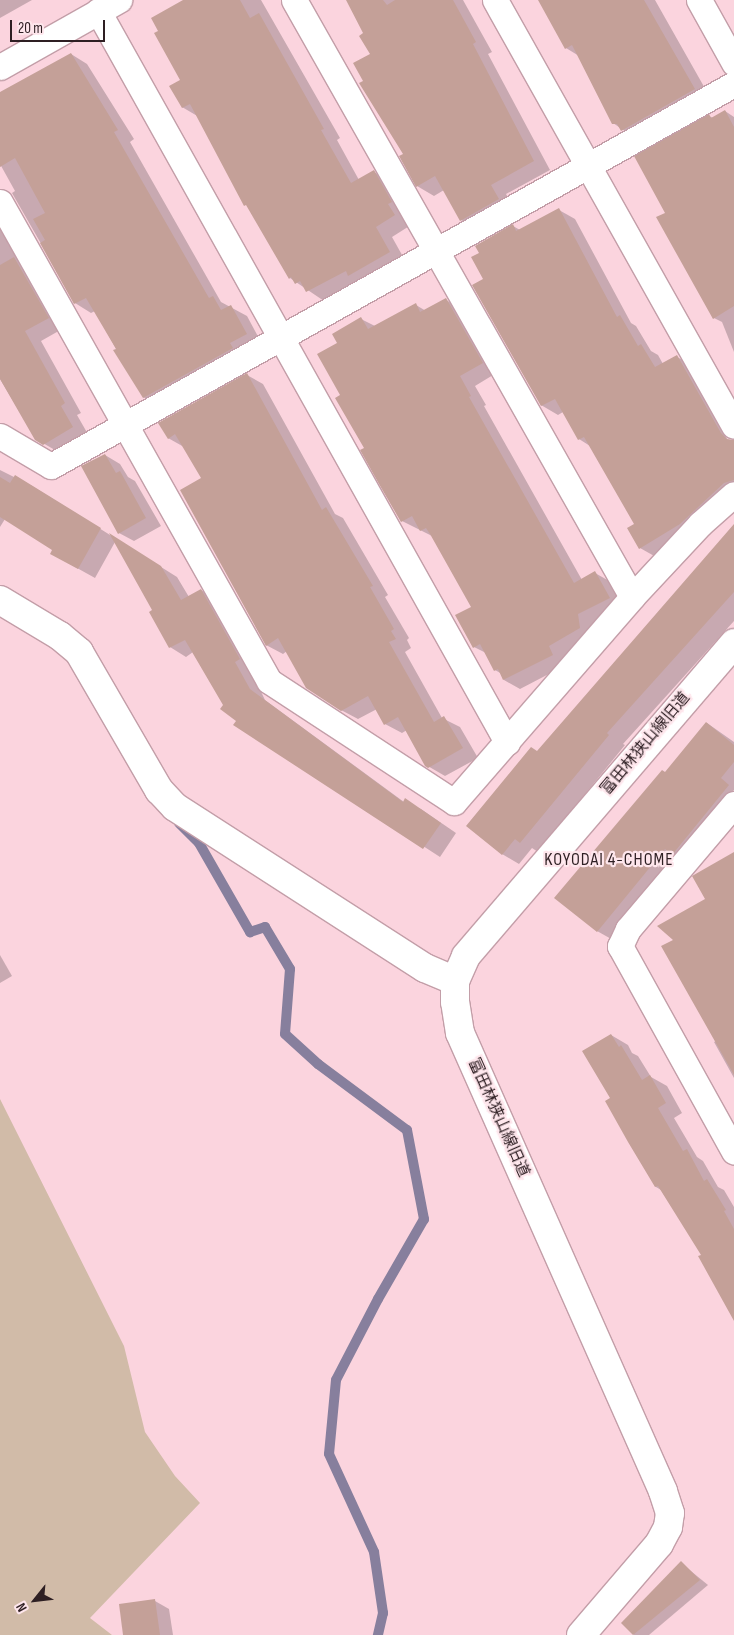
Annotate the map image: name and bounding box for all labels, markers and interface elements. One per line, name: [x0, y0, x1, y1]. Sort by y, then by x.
scale bar: [12, 10, 108, 42]
text: 20 m: [18, 19, 43, 38]
street label: 富田林狭山線旧道: [598, 689, 694, 799]
district label: KOYODAI 4-CHOME: [542, 849, 676, 871]
street label: 富田林狭山線旧道: [463, 1056, 533, 1180]
north arrow: [10, 1575, 60, 1625]
text: N: [12, 1600, 31, 1615]

